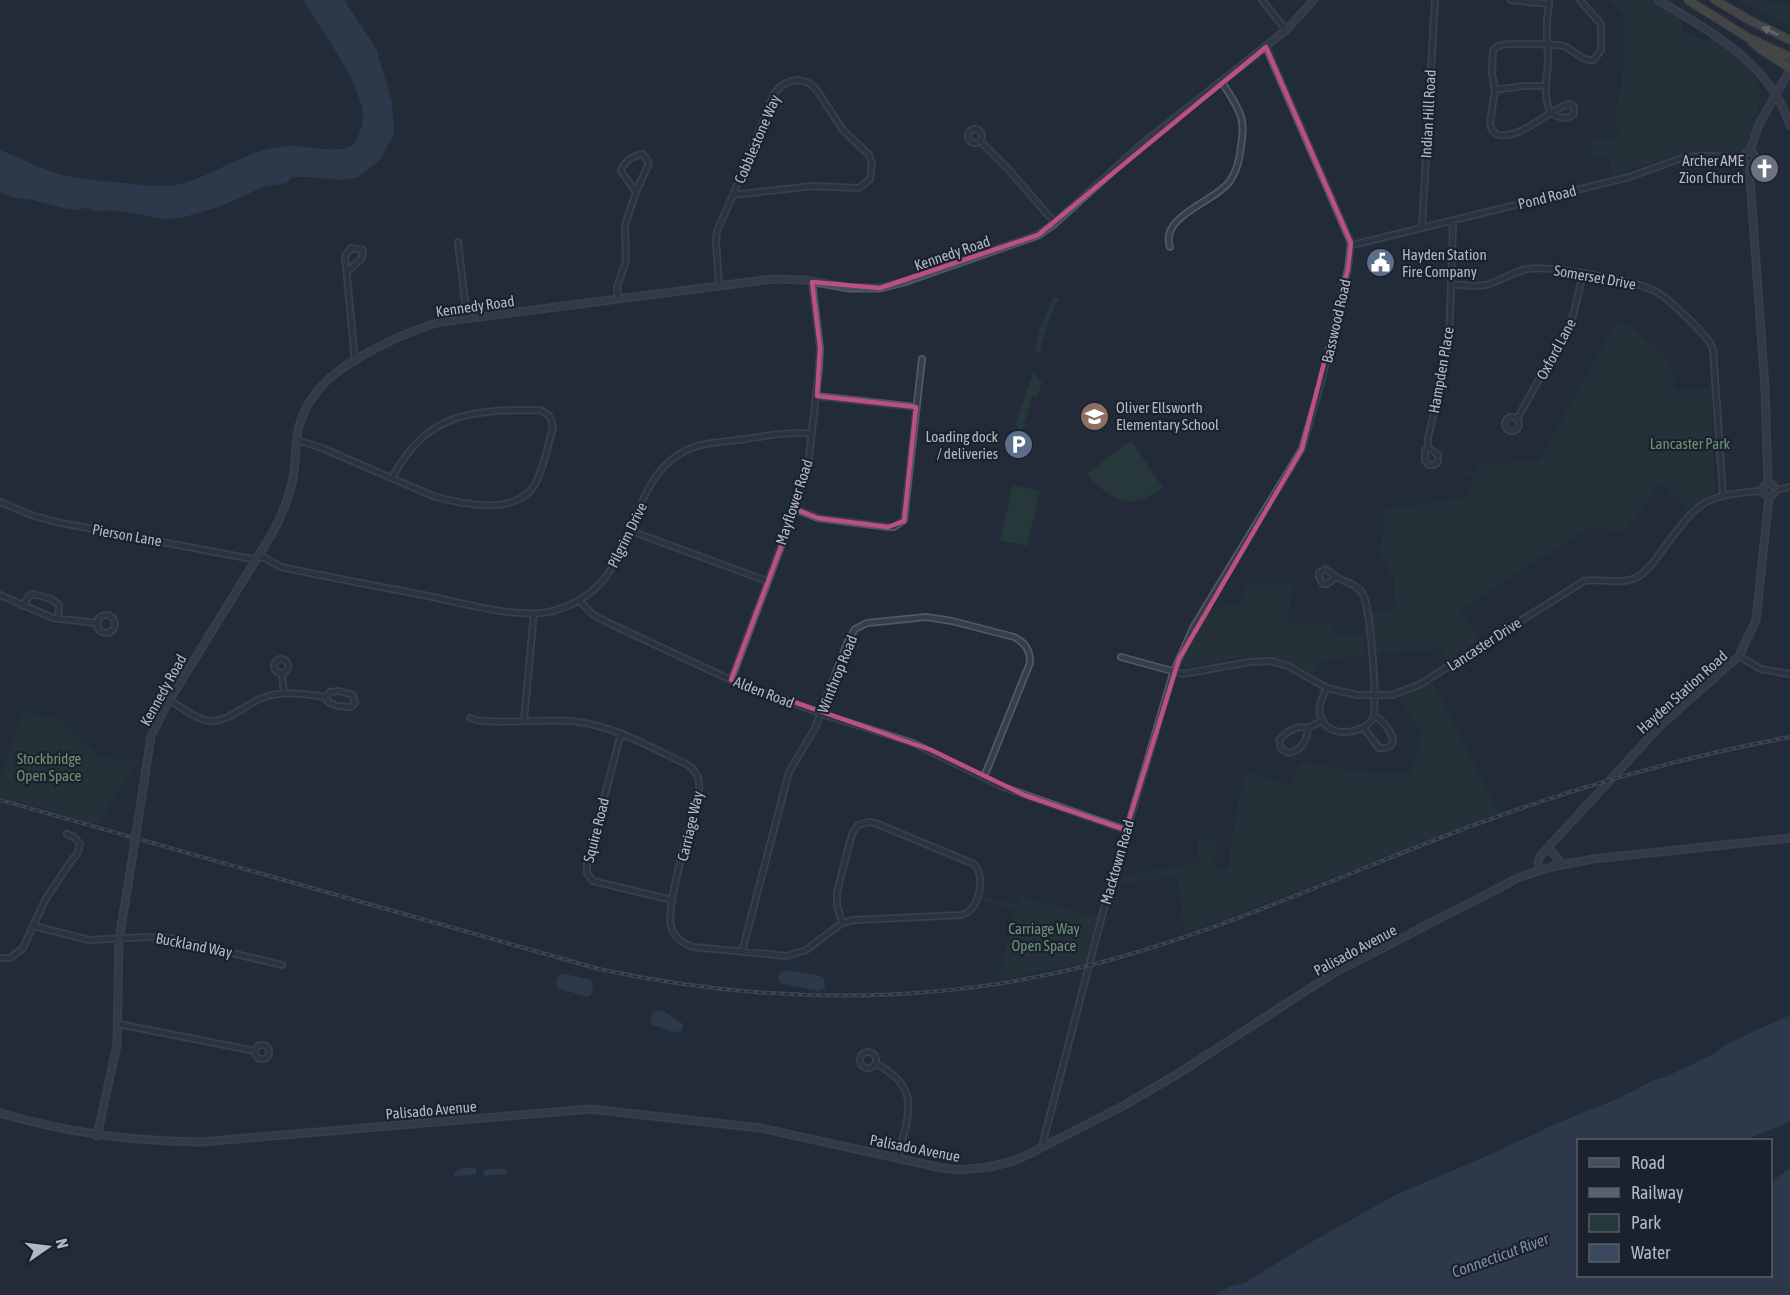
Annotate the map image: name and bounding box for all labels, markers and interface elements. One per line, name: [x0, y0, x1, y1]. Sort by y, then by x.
one-way arrow: [1762, 26, 1779, 35]
street label: Indian Hill Road: [1417, 69, 1439, 159]
street label: Cobblestone Way: [731, 92, 783, 186]
place label: Archer AME Zion Church: [1679, 152, 1745, 186]
church icon: Archer AME Zion Church: [1749, 153, 1781, 185]
street label: Pond Road: [1516, 182, 1578, 212]
street label: Kennedy Road: [912, 232, 992, 274]
place label: Hayden Station Fire Company: [1402, 246, 1487, 280]
public building icon: Hayden Station Fire Company: [1365, 247, 1397, 279]
street label: Somerset Drive: [1553, 261, 1638, 293]
street label: Basswood Road: [1318, 277, 1354, 365]
street label: Kennedy Road: [435, 292, 515, 320]
street label: Oxford Lane: [1533, 316, 1579, 382]
street label: Hampden Place: [1425, 325, 1457, 415]
place label: Oliver Ellsworth Elementary School: [1116, 399, 1219, 433]
school or university icon: Oliver Ellsworth Elementary School: [1079, 400, 1111, 432]
place label: Loading dock / deliveries: [926, 428, 998, 462]
parking icon: Loading dock / deliveries: [1003, 429, 1035, 461]
park label: Lancaster Park: [1650, 435, 1731, 452]
street label: Mayflower Road: [772, 457, 816, 547]
street label: Pilgrim Drive: [604, 499, 650, 570]
street label: Pierson Lane: [91, 521, 163, 550]
street label: Lancaster Drive: [1444, 614, 1524, 674]
street label: Winthrop Road: [814, 633, 860, 715]
street label: Hayden Station Road: [1633, 647, 1731, 737]
street label: Kennedy Road: [136, 651, 190, 729]
street label: Alden Road: [732, 673, 796, 711]
park label: Stockbridge Open Space: [17, 750, 82, 784]
street label: Carriage Way: [674, 789, 706, 863]
street label: Squire Road: [580, 796, 612, 864]
street label: Macktown Road: [1097, 818, 1137, 906]
park label: Carriage Way Open Space: [1008, 920, 1080, 954]
street label: Palisado Avenue: [1311, 921, 1400, 979]
street label: Buckland Way: [154, 929, 234, 961]
street label: Palisado Avenue: [385, 1098, 477, 1122]
street label: Palisado Avenue: [868, 1131, 962, 1165]
legend: [1577, 1139, 1772, 1277]
text: Road: [1631, 1152, 1665, 1173]
text: Railway: [1631, 1182, 1683, 1203]
text: Park: [1631, 1212, 1661, 1233]
north arrow: [18, 1217, 78, 1277]
water label: Connecticut River: [1449, 1229, 1552, 1281]
text: N: [53, 1237, 72, 1250]
text: Water: [1631, 1242, 1671, 1263]

